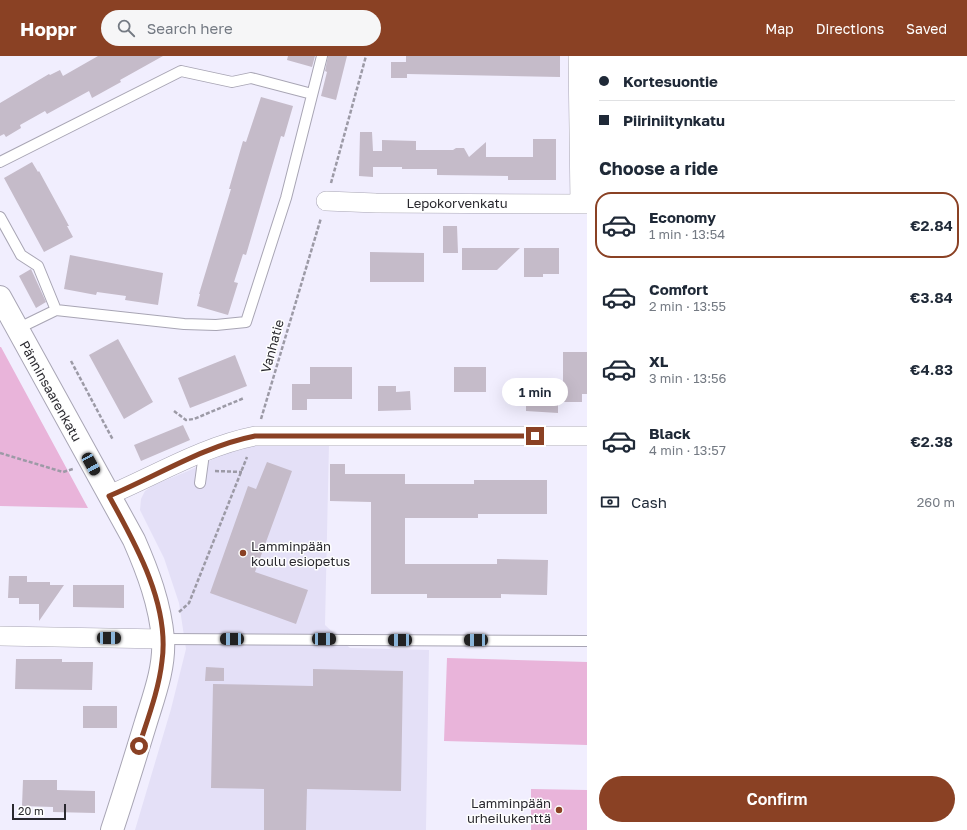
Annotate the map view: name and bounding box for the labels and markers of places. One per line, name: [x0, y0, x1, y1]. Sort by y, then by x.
place label: Lamminpään koulu esiopetus: [251, 538, 350, 569]
marker: Lamminpään koulu esiopetus: [238, 548, 248, 558]
place label: Lamminpään urheilukenttä: [467, 795, 551, 826]
marker: Lamminpään urheilukenttä: [554, 805, 564, 815]

